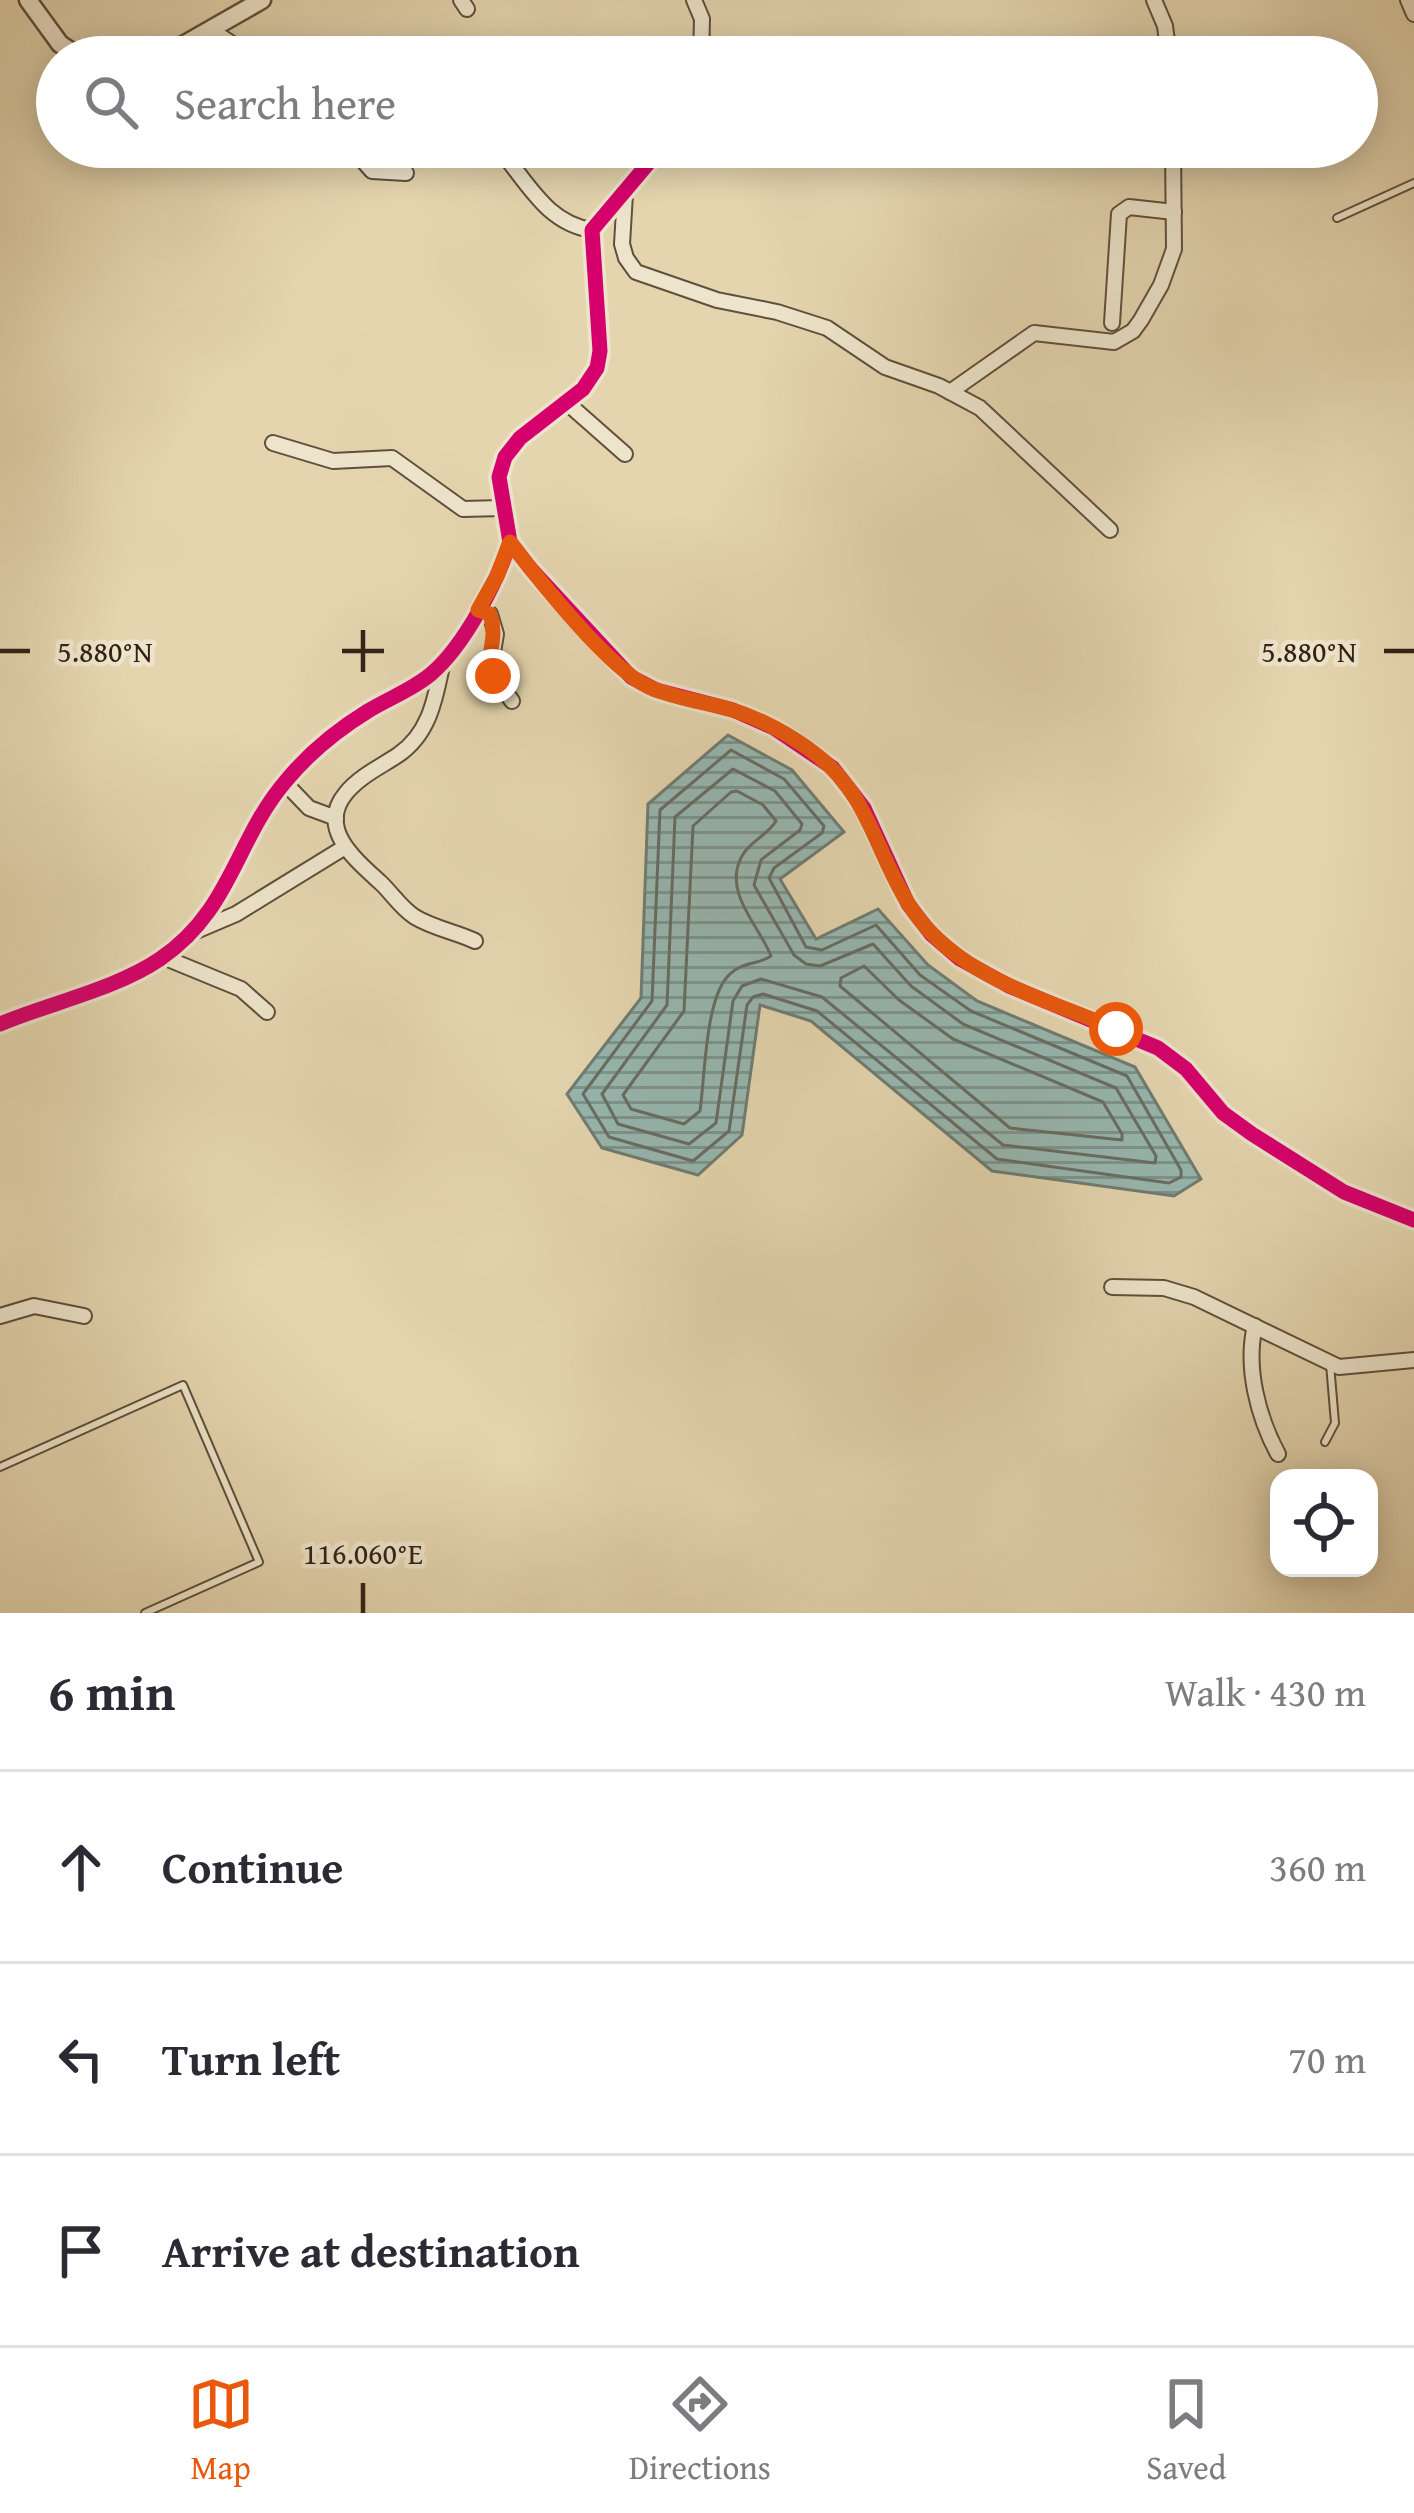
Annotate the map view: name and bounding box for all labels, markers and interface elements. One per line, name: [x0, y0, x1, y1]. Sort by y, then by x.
search box: [36, 36, 1378, 168]
icon: search: [78, 69, 144, 135]
text: Search here: [174, 70, 396, 135]
text: 5.880°N: [57, 629, 153, 673]
text: 5.880°N: [1261, 629, 1357, 673]
route end: [466, 649, 520, 703]
route start: [1089, 1002, 1143, 1056]
map controls: [1270, 1469, 1378, 1577]
button: locate: [1270, 1469, 1378, 1577]
text: 116.060°E: [303, 1531, 423, 1575]
text: 6 min: [48, 1654, 175, 1729]
text: Walk · 430 m: [1165, 1663, 1366, 1720]
icon: ahead: [48, 1834, 114, 1900]
text: Continue: [162, 1834, 343, 1899]
text: 360 m: [1269, 1838, 1366, 1895]
icon: left: [48, 2026, 114, 2092]
text: Turn left: [162, 2026, 340, 2091]
text: 70 m: [1288, 2030, 1366, 2087]
icon: arrive: [48, 2218, 114, 2284]
text: Arrive at destination: [162, 2218, 580, 2283]
tab: Map: [188, 2371, 254, 2491]
tab: Directions: [629, 2371, 771, 2491]
tab: Saved: [1146, 2371, 1226, 2491]

